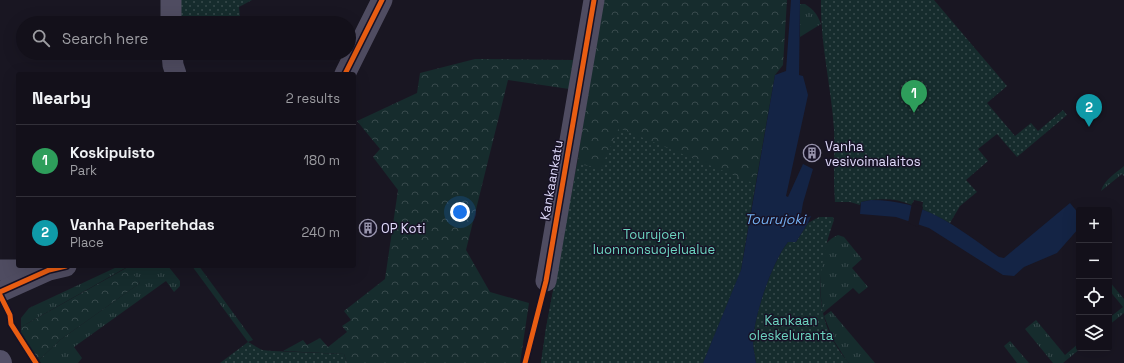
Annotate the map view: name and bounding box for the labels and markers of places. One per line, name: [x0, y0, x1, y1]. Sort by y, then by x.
pin: 1: [901, 80, 927, 113]
pin: 2: [1076, 94, 1102, 127]
place label: Vanha vesivoimalaitos: [825, 138, 921, 170]
building icon: Vanha vesivoimalaitos: [802, 143, 822, 163]
building icon: OP Koti: [358, 218, 378, 238]
place label: OP Koti: [381, 220, 425, 237]

